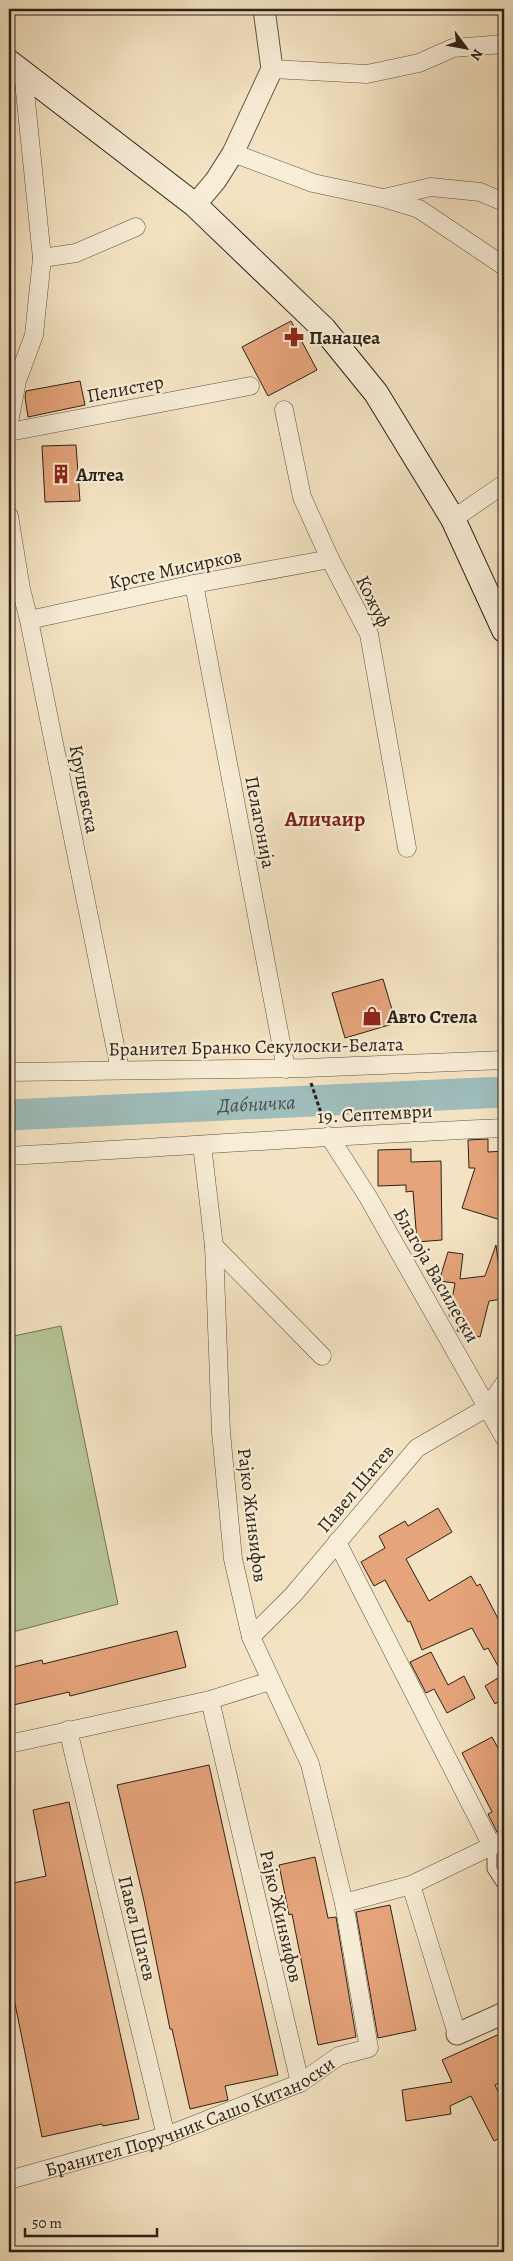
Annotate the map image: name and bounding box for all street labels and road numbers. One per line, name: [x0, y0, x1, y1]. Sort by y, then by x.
street label: Пелистер: [85, 369, 166, 409]
street label: Крсте Мисирков: [106, 542, 244, 596]
street label: Кожуф: [349, 571, 397, 632]
street label: Крушевска: [63, 743, 105, 836]
street label: Пелагонија: [238, 774, 282, 871]
street label: Бранител Бранко Секулоски-Белата: [108, 1031, 404, 1063]
street label: 19. Септември: [317, 1098, 433, 1130]
street label: Благоја Василески: [387, 1204, 485, 1347]
street label: Павел Шатев: [311, 1439, 400, 1538]
street label: Рајко Жинѕифов: [231, 1447, 273, 1584]
street label: Рајко Жинѕифов: [253, 1848, 309, 1985]
street label: Павел Шатев: [111, 1873, 163, 1984]
street label: Бранител Поручник Сашо Китаноски: [42, 2051, 340, 2183]

